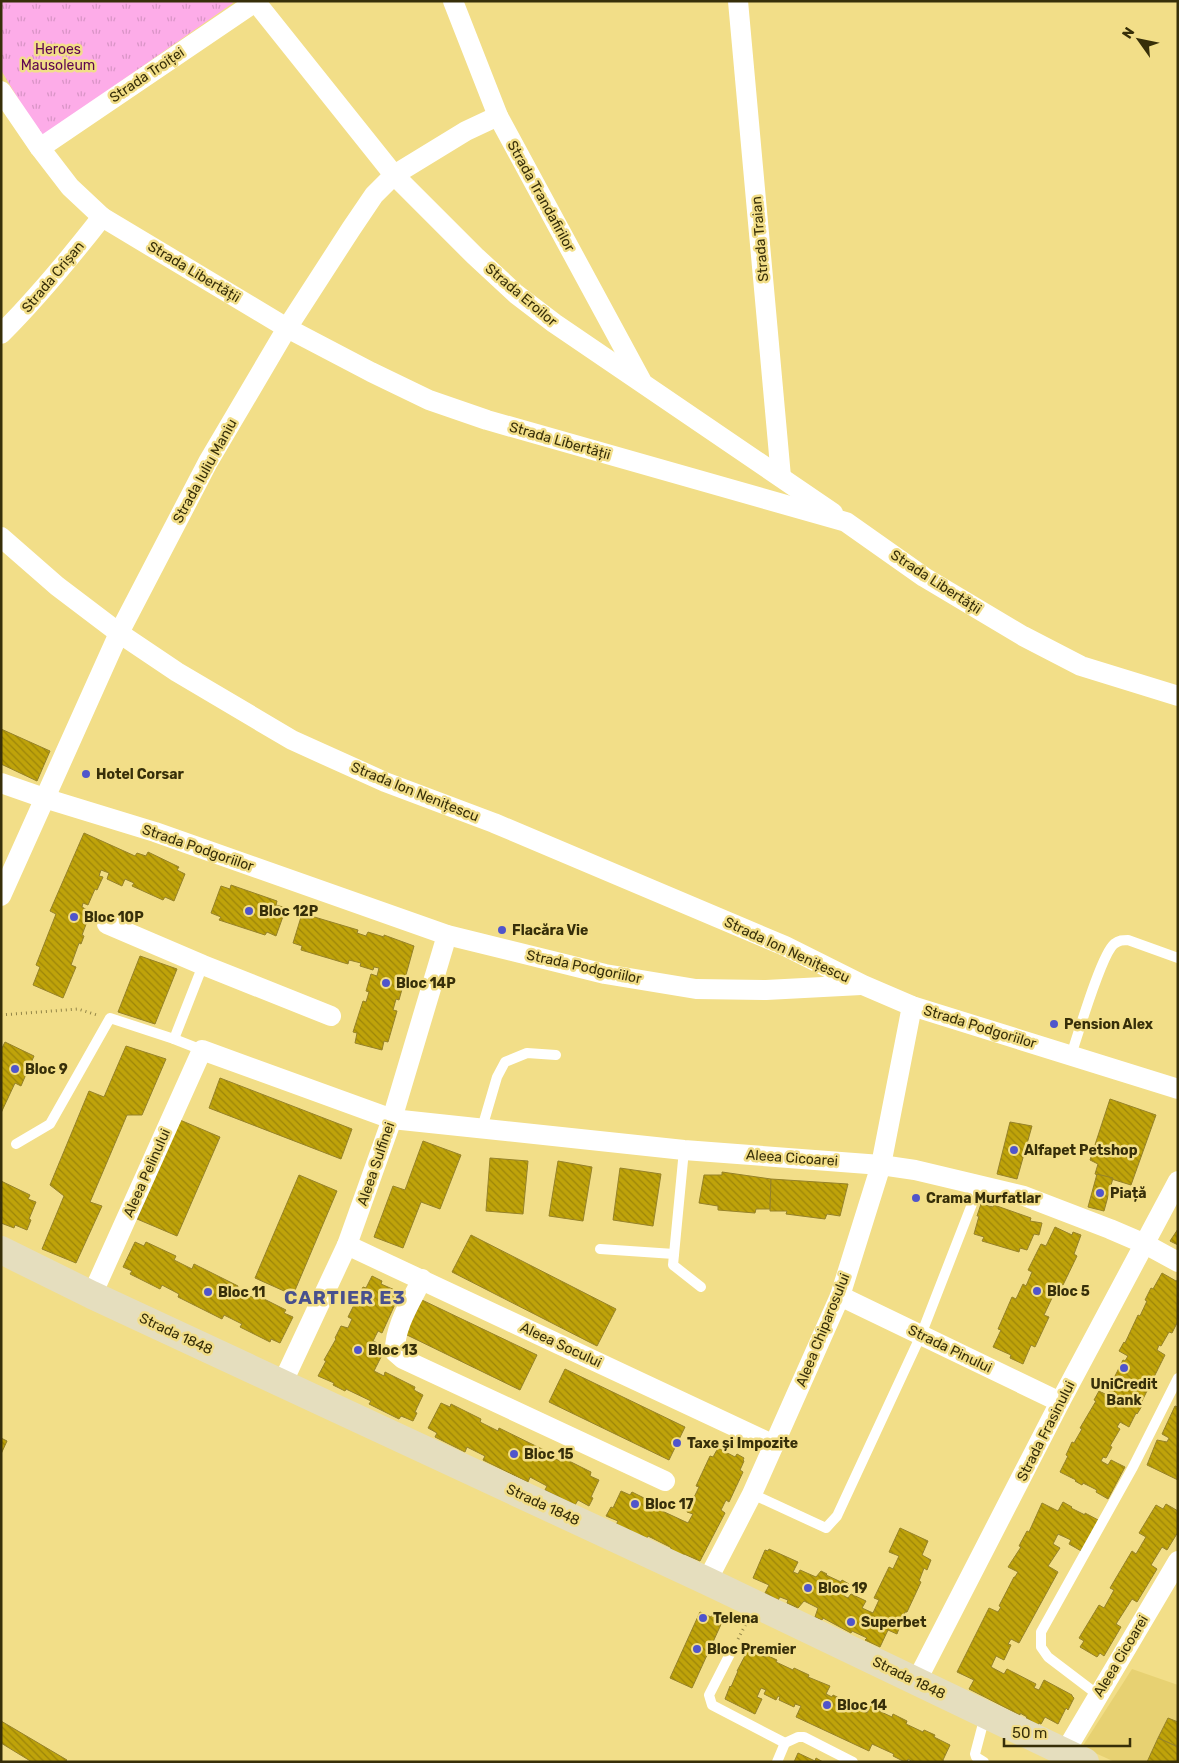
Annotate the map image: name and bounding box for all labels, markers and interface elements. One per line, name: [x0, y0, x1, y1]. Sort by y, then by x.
north arrow: [1114, 15, 1164, 65]
text: N: [1119, 24, 1138, 42]
park label: Heroes Mausoleum: [21, 41, 95, 74]
street label: Strada Troiței: [106, 44, 188, 106]
street label: Strada Trandafirilor: [504, 138, 579, 255]
street label: Strada Traian: [748, 196, 772, 282]
street label: Strada Crișan: [18, 238, 88, 316]
street label: Strada Libertății: [145, 238, 243, 306]
street label: Strada Eroilor: [482, 260, 561, 330]
street label: Strada Iuliu Maniu: [169, 416, 241, 526]
street label: Strada Libertății: [507, 418, 613, 464]
street label: Strada Libertății: [887, 546, 985, 618]
street label: Strada Ion Nenițescu: [349, 759, 481, 825]
place label: Hotel Corsar: [96, 766, 185, 783]
marker: Hotel Corsar: [80, 768, 92, 780]
street label: Strada Podgoriilor: [140, 821, 257, 875]
place label: Bloc 12P: [259, 903, 319, 920]
marker: Bloc 12P: [243, 905, 255, 917]
place label: Bloc 10P: [84, 909, 144, 926]
marker: Bloc 10P: [68, 911, 80, 923]
street label: Strada Ion Nenițescu: [722, 913, 852, 987]
place label: Flacăra Vie: [512, 922, 588, 939]
marker: Flacăra Vie: [496, 924, 508, 936]
street label: Strada Podgoriilor: [525, 947, 644, 988]
place label: Bloc 14P: [396, 975, 456, 992]
marker: Bloc 14P: [380, 977, 392, 989]
street label: Strada Podgoriilor: [922, 1002, 1039, 1052]
place label: Pension Alex: [1064, 1016, 1154, 1033]
marker: Pension Alex: [1048, 1018, 1060, 1030]
place label: Bloc 9: [25, 1061, 68, 1078]
marker: Bloc 9: [9, 1063, 21, 1075]
street label: Aleea Sulfinei: [354, 1120, 398, 1208]
street label: Aleea Pelinului: [120, 1126, 174, 1220]
place label: Alfapet Petshop: [1024, 1142, 1138, 1159]
marker: Alfapet Petshop: [1008, 1144, 1020, 1156]
street label: Aleea Cicoarei: [745, 1146, 839, 1170]
place label: Piață: [1110, 1185, 1146, 1202]
marker: Piață: [1094, 1187, 1106, 1199]
place label: Crama Murfatlar: [926, 1190, 1041, 1207]
marker: Crama Murfatlar: [910, 1192, 922, 1204]
street label: Aleea Chiparosului: [792, 1271, 854, 1389]
place label: Bloc 5: [1047, 1283, 1090, 1300]
place label: Bloc 11: [218, 1284, 266, 1301]
marker: Bloc 5: [1031, 1285, 1043, 1297]
marker: Bloc 11: [202, 1286, 214, 1298]
district label: CARTIER E3: [284, 1286, 406, 1309]
street label: Strada 1848: [137, 1310, 216, 1358]
street label: Aleea Socului: [518, 1319, 604, 1371]
street label: Strada Pinului: [905, 1321, 995, 1377]
place label: Bloc 13: [368, 1342, 418, 1359]
marker: Bloc 13: [352, 1344, 364, 1356]
marker: UniCredit Bank: [1118, 1362, 1130, 1374]
place label: UniCredit Bank: [1091, 1376, 1158, 1409]
street label: Strada Frasinului: [1013, 1378, 1079, 1484]
place label: Taxe și Impozite: [687, 1435, 798, 1452]
marker: Taxe și Impozite: [671, 1437, 683, 1449]
place label: Bloc 15: [524, 1446, 574, 1463]
marker: Bloc 15: [508, 1448, 520, 1460]
street label: Strada 1848: [504, 1481, 583, 1529]
place label: Bloc 17: [645, 1496, 694, 1513]
marker: Bloc 17: [629, 1498, 641, 1510]
place label: Bloc 19: [818, 1580, 868, 1597]
marker: Bloc 19: [802, 1582, 814, 1594]
place label: Telena: [713, 1610, 758, 1627]
marker: Telena: [697, 1612, 709, 1624]
street label: Aleea Cicoarei: [1090, 1612, 1152, 1700]
place label: Superbet: [861, 1614, 927, 1631]
marker: Superbet: [845, 1616, 857, 1628]
place label: Bloc Premier: [707, 1641, 797, 1658]
marker: Bloc Premier: [691, 1643, 703, 1655]
street label: Strada 1848: [870, 1653, 948, 1703]
place label: Bloc 14: [837, 1697, 888, 1714]
marker: Bloc 14: [821, 1699, 833, 1711]
scale bar: [1004, 1716, 1130, 1748]
text: 50 m: [1012, 1724, 1047, 1742]

